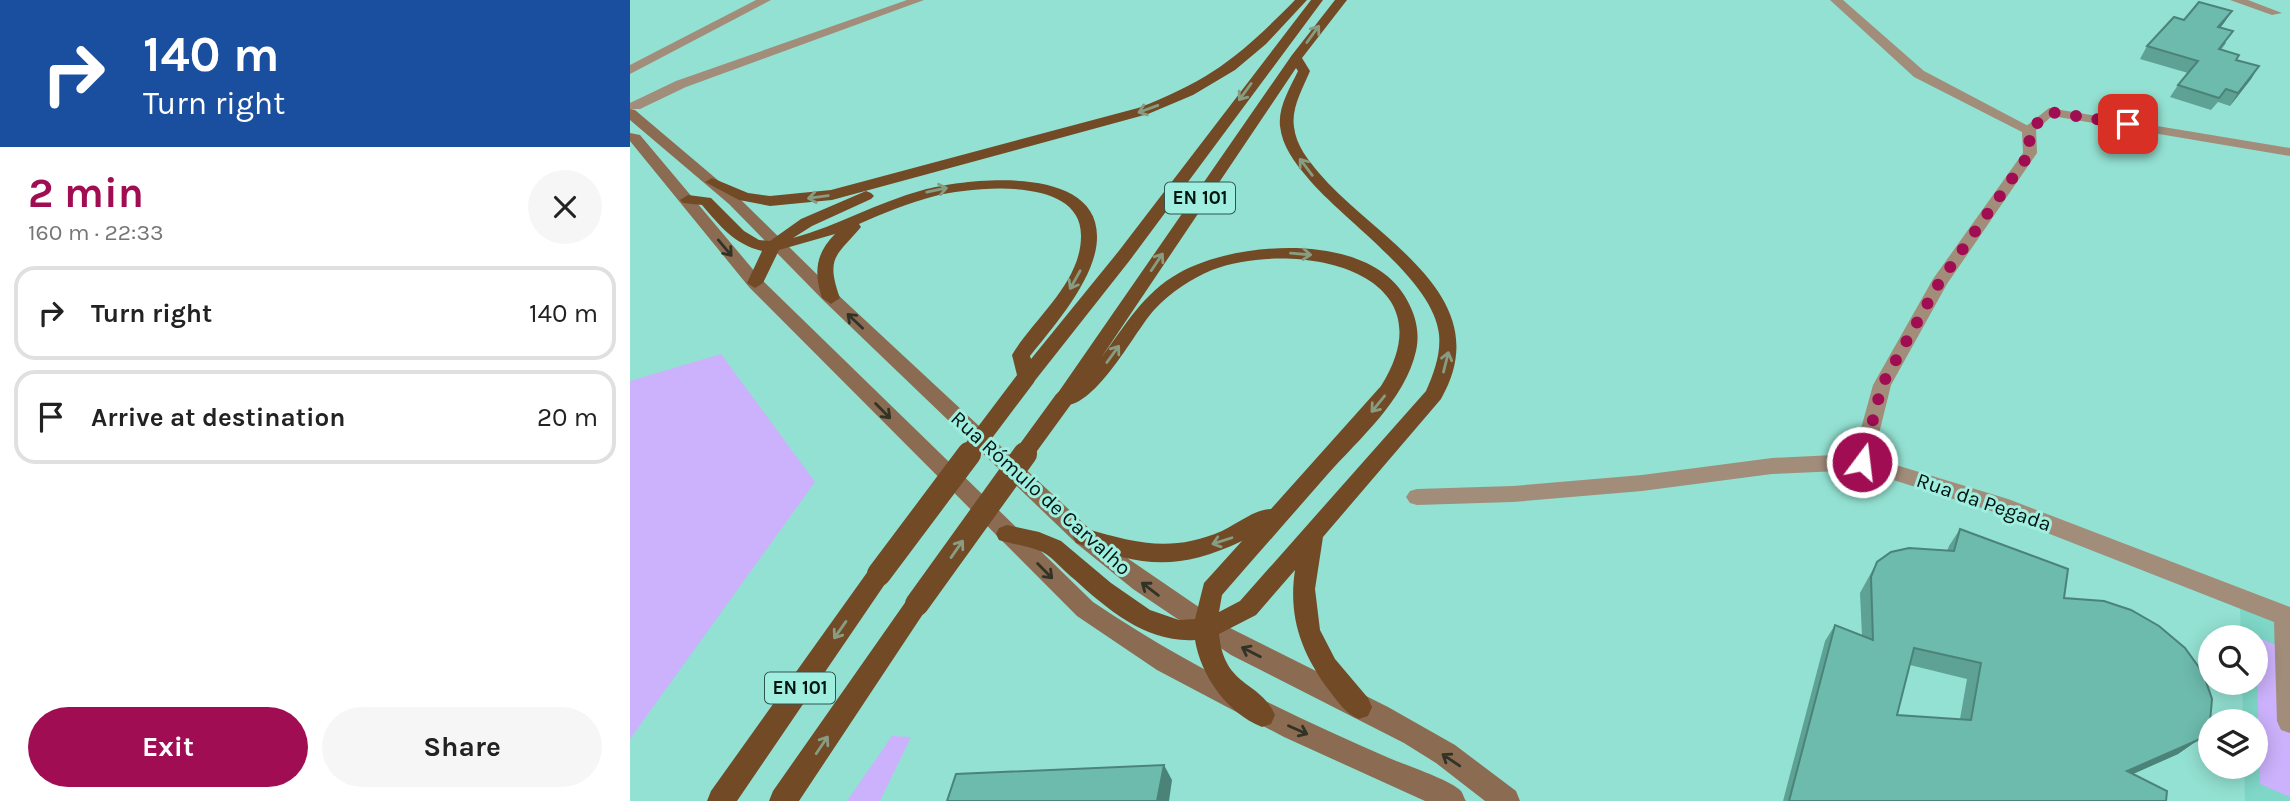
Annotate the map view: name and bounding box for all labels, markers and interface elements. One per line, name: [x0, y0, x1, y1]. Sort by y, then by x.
one-way arrow: [1306, 25, 1321, 44]
text: 140 m: [143, 26, 280, 83]
icon: right: [28, 28, 119, 119]
one-way arrow: [1238, 83, 1253, 102]
text: Turn right: [143, 85, 285, 122]
pin: [2098, 94, 2158, 154]
one-way arrow: [1137, 104, 1159, 116]
icon: arrive: [2109, 105, 2147, 143]
one-way arrow: [1299, 158, 1313, 177]
text: 2 min: [28, 168, 144, 218]
button: close: [528, 170, 602, 244]
road number: EN 101: [1165, 182, 1235, 214]
one-way arrow: [925, 183, 948, 197]
one-way arrow: [807, 191, 830, 204]
text: 160 m · 22:33: [28, 219, 164, 246]
one-way arrow: [717, 238, 733, 256]
one-way arrow: [1289, 248, 1312, 261]
one-way arrow: [1149, 253, 1164, 272]
one-way arrow: [1068, 269, 1081, 290]
icon: right: [32, 294, 70, 332]
text: Turn right: [91, 298, 212, 329]
text: 140 m: [529, 298, 598, 329]
one-way arrow: [847, 312, 864, 329]
one-way arrow: [1106, 345, 1120, 364]
one-way arrow: [1440, 351, 1453, 374]
one-way arrow: [1370, 395, 1386, 413]
icon: arrive: [32, 398, 70, 436]
text: Arrive at destination: [91, 402, 345, 433]
text: 20 m: [537, 402, 598, 433]
one-way arrow: [875, 402, 892, 419]
street label: Rua Rómulo de Carvalho: [946, 406, 1136, 580]
position arrow: [1825, 425, 1899, 499]
street label: Rua da Pegada: [1913, 468, 2055, 536]
one-way arrow: [1211, 535, 1233, 548]
one-way arrow: [950, 540, 964, 559]
one-way arrow: [1036, 563, 1053, 580]
one-way arrow: [1141, 582, 1160, 596]
one-way arrow: [833, 620, 847, 639]
map controls: [2198, 625, 2268, 779]
button: search: [2198, 625, 2268, 695]
one-way arrow: [1241, 645, 1262, 659]
road number: EN 101: [765, 673, 835, 704]
button: Exit: [28, 707, 308, 787]
button: Share: [322, 707, 602, 787]
button: layers: [2198, 709, 2268, 779]
one-way arrow: [1287, 724, 1308, 737]
one-way arrow: [815, 735, 829, 755]
one-way arrow: [1442, 753, 1462, 767]

